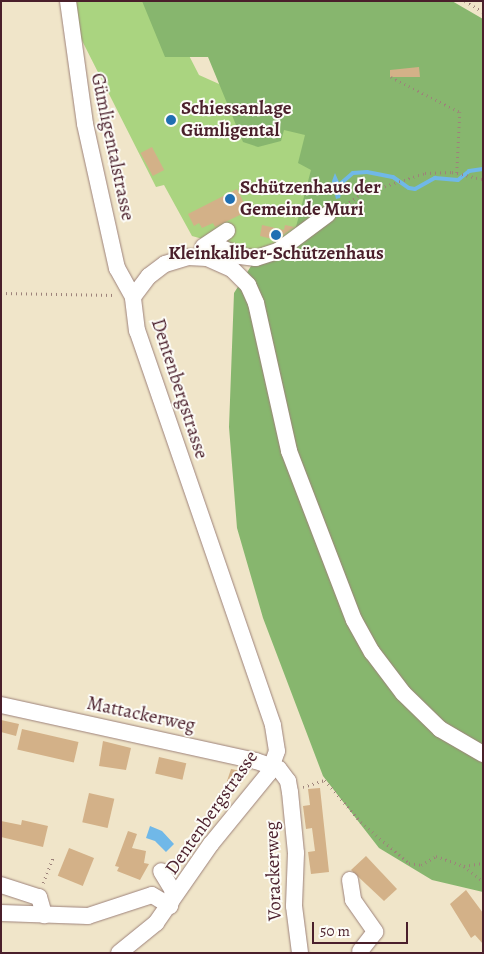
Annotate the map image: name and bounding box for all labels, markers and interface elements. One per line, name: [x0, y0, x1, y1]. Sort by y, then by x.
street label: Gümligentalstrasse: [85, 71, 139, 223]
place label: Schiessanlage Gümligental: [181, 98, 292, 142]
marker: Schiessanlage Gümligental: [165, 114, 177, 126]
place label: Schützenhaus der Gemeinde Muri: [240, 177, 381, 221]
marker: Schützenhaus der Gemeinde Muri: [224, 193, 236, 205]
marker: Kleinkaliber-Schützenhaus: [270, 229, 282, 241]
place label: Kleinkaliber-Schützenhaus: [168, 243, 384, 265]
street label: Dentenbergstrasse: [146, 316, 212, 462]
street label: Mattackerweg: [85, 692, 197, 738]
street label: Dentenbergstrasse: [161, 747, 263, 879]
street label: Vorackerweg: [261, 821, 287, 921]
scale bar: [314, 912, 410, 944]
text: 50 m: [320, 921, 350, 941]

